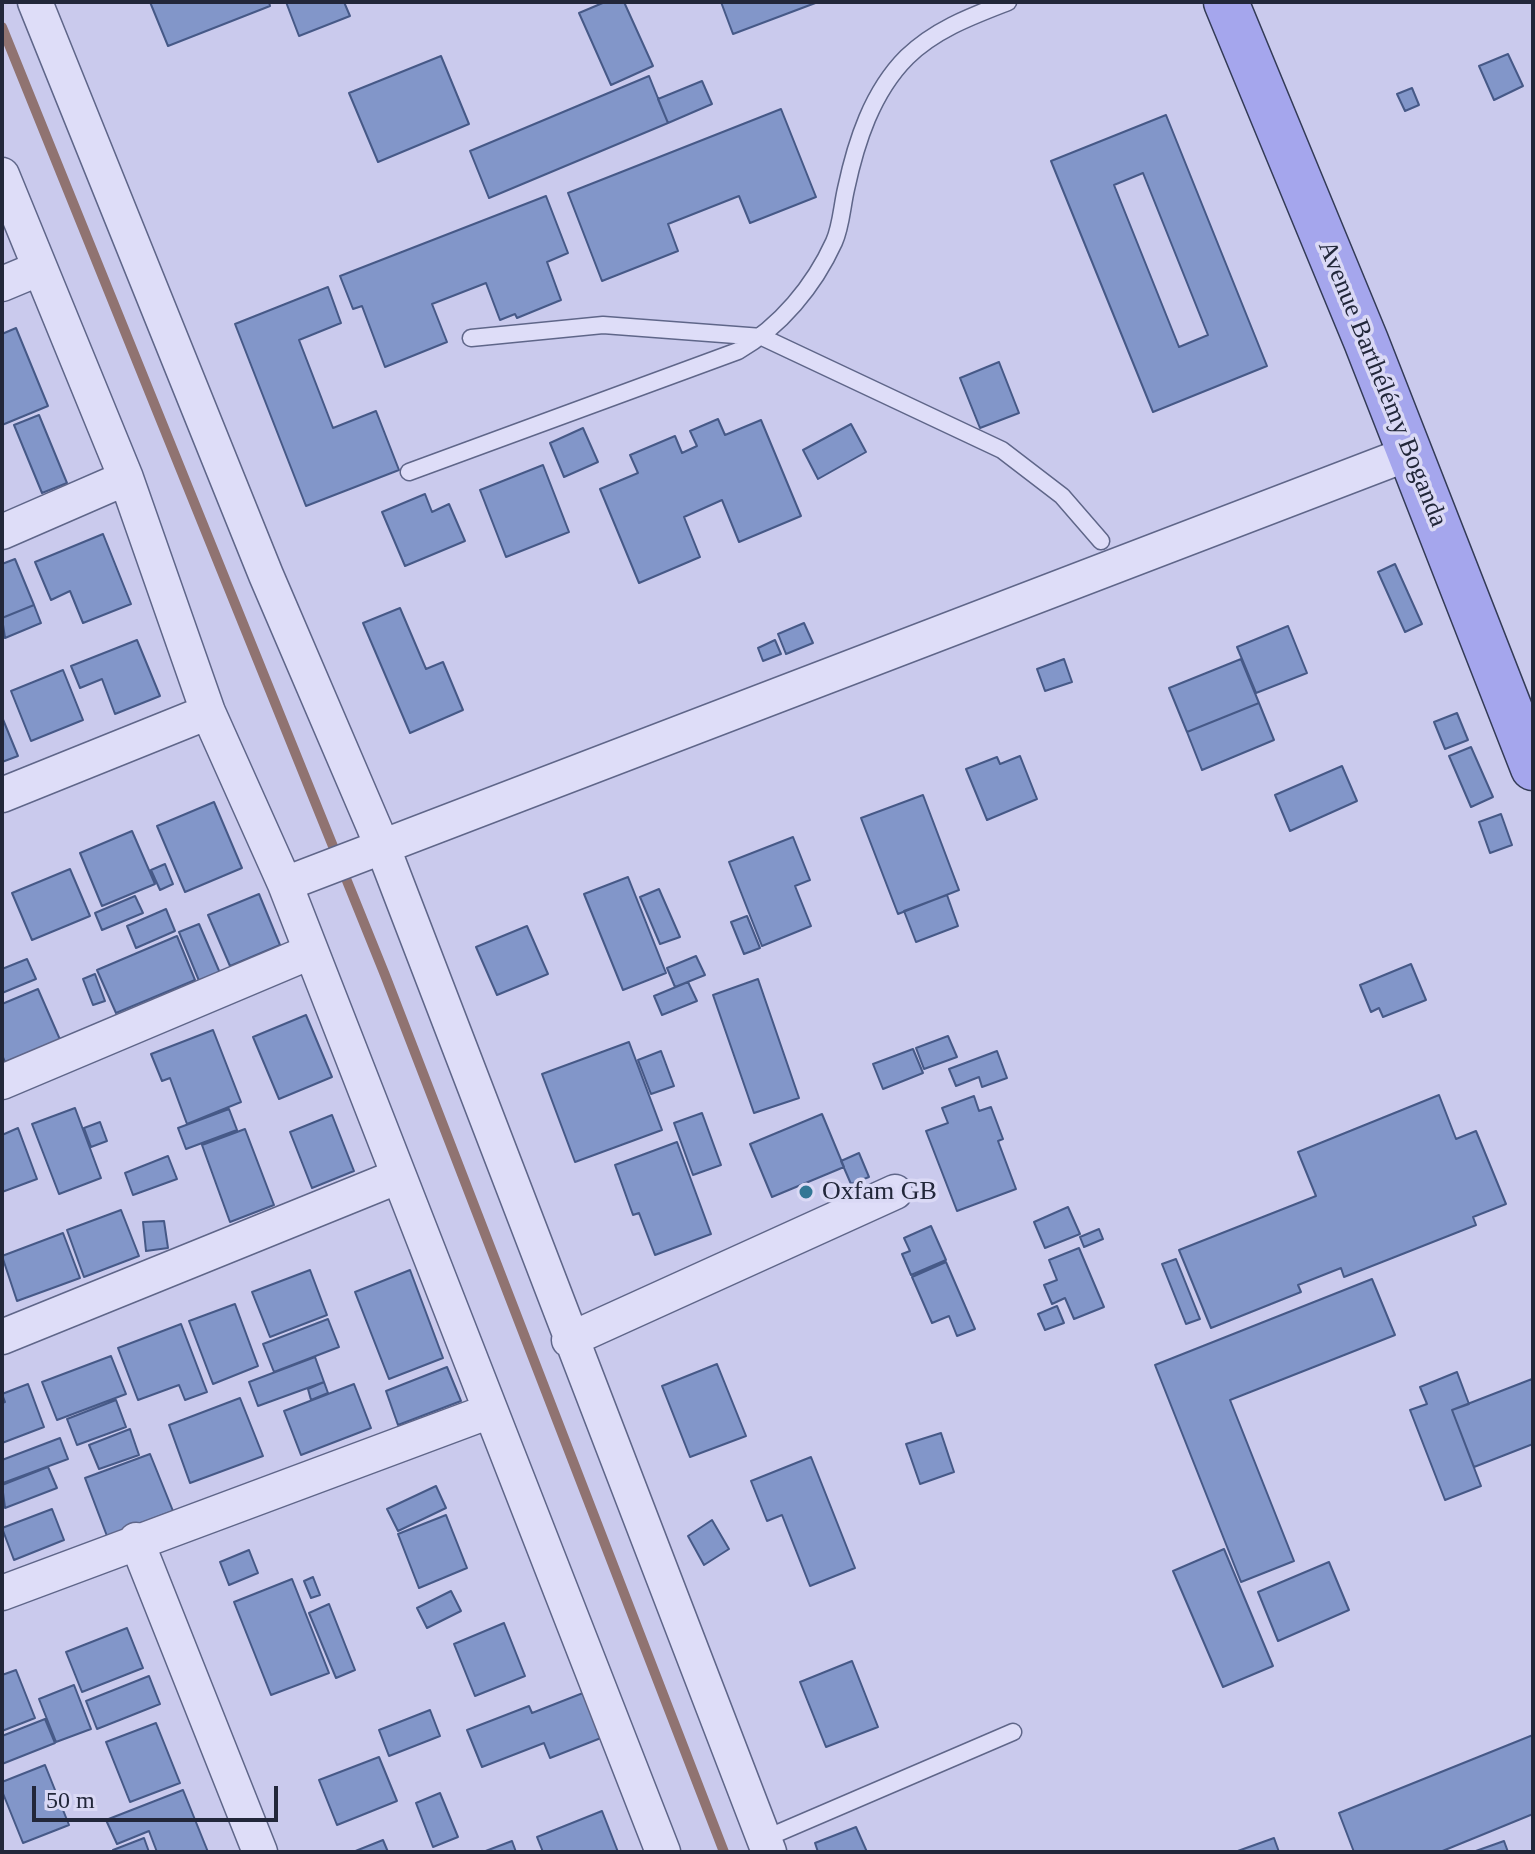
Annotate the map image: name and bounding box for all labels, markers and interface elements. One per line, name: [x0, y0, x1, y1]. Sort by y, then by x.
street label: Avenue Barthélémy Boganda: [1310, 236, 1454, 532]
place label: Oxfam GB: [822, 1176, 937, 1208]
marker: Oxfam GB: [797, 1183, 815, 1201]
scale bar: [36, 1770, 282, 1820]
text: 50 m: [46, 1787, 95, 1813]

